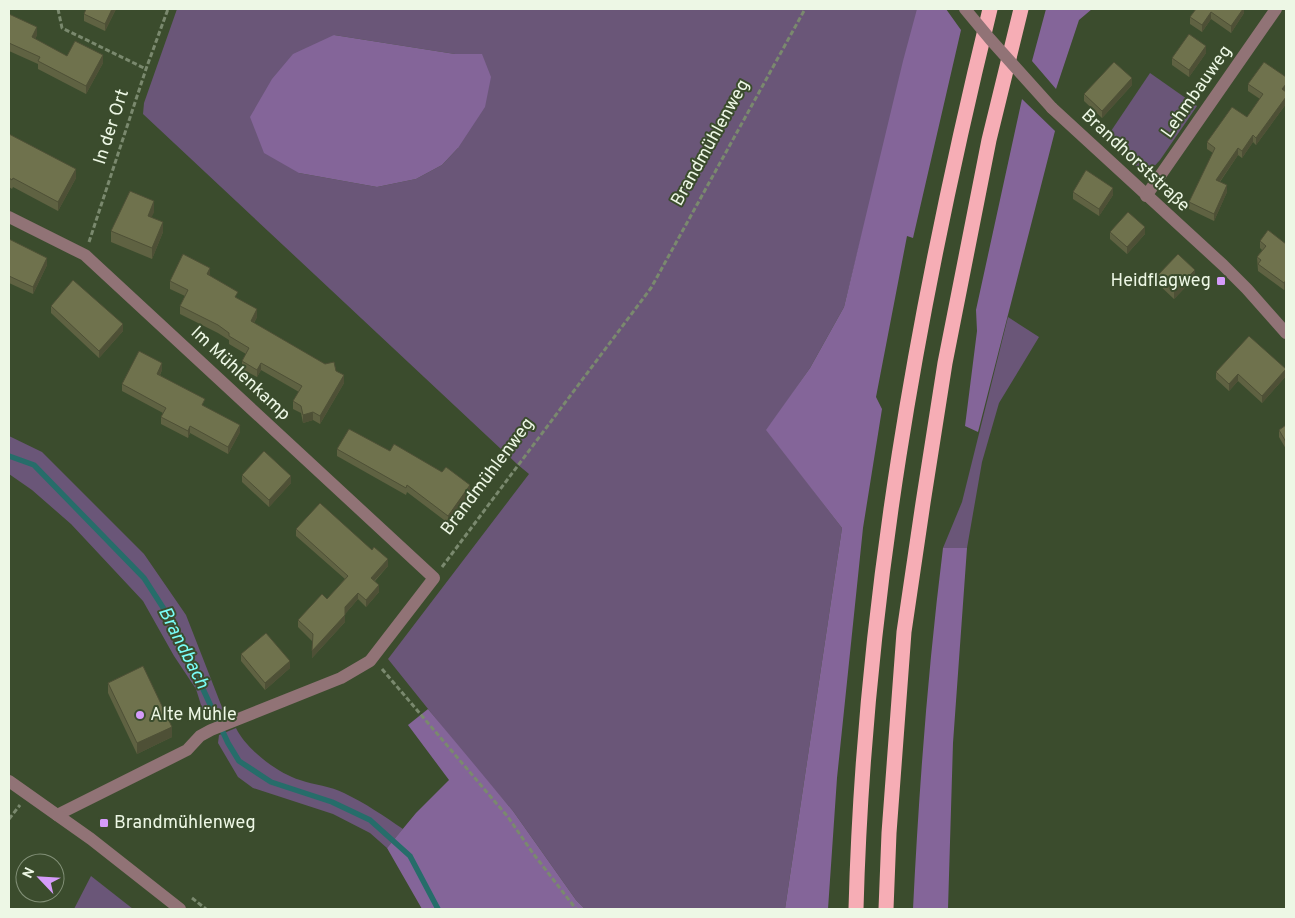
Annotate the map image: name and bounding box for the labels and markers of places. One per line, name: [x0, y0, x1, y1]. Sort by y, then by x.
place label: Heidflagweg: [1111, 270, 1211, 293]
marker: Heidflagweg: [1215, 275, 1227, 287]
place label: Alte Mühle: [150, 704, 237, 727]
marker: Alte Mühle: [134, 709, 146, 721]
place label: Brandmühlenweg: [114, 812, 256, 835]
marker: Brandmühlenweg: [98, 817, 110, 829]

